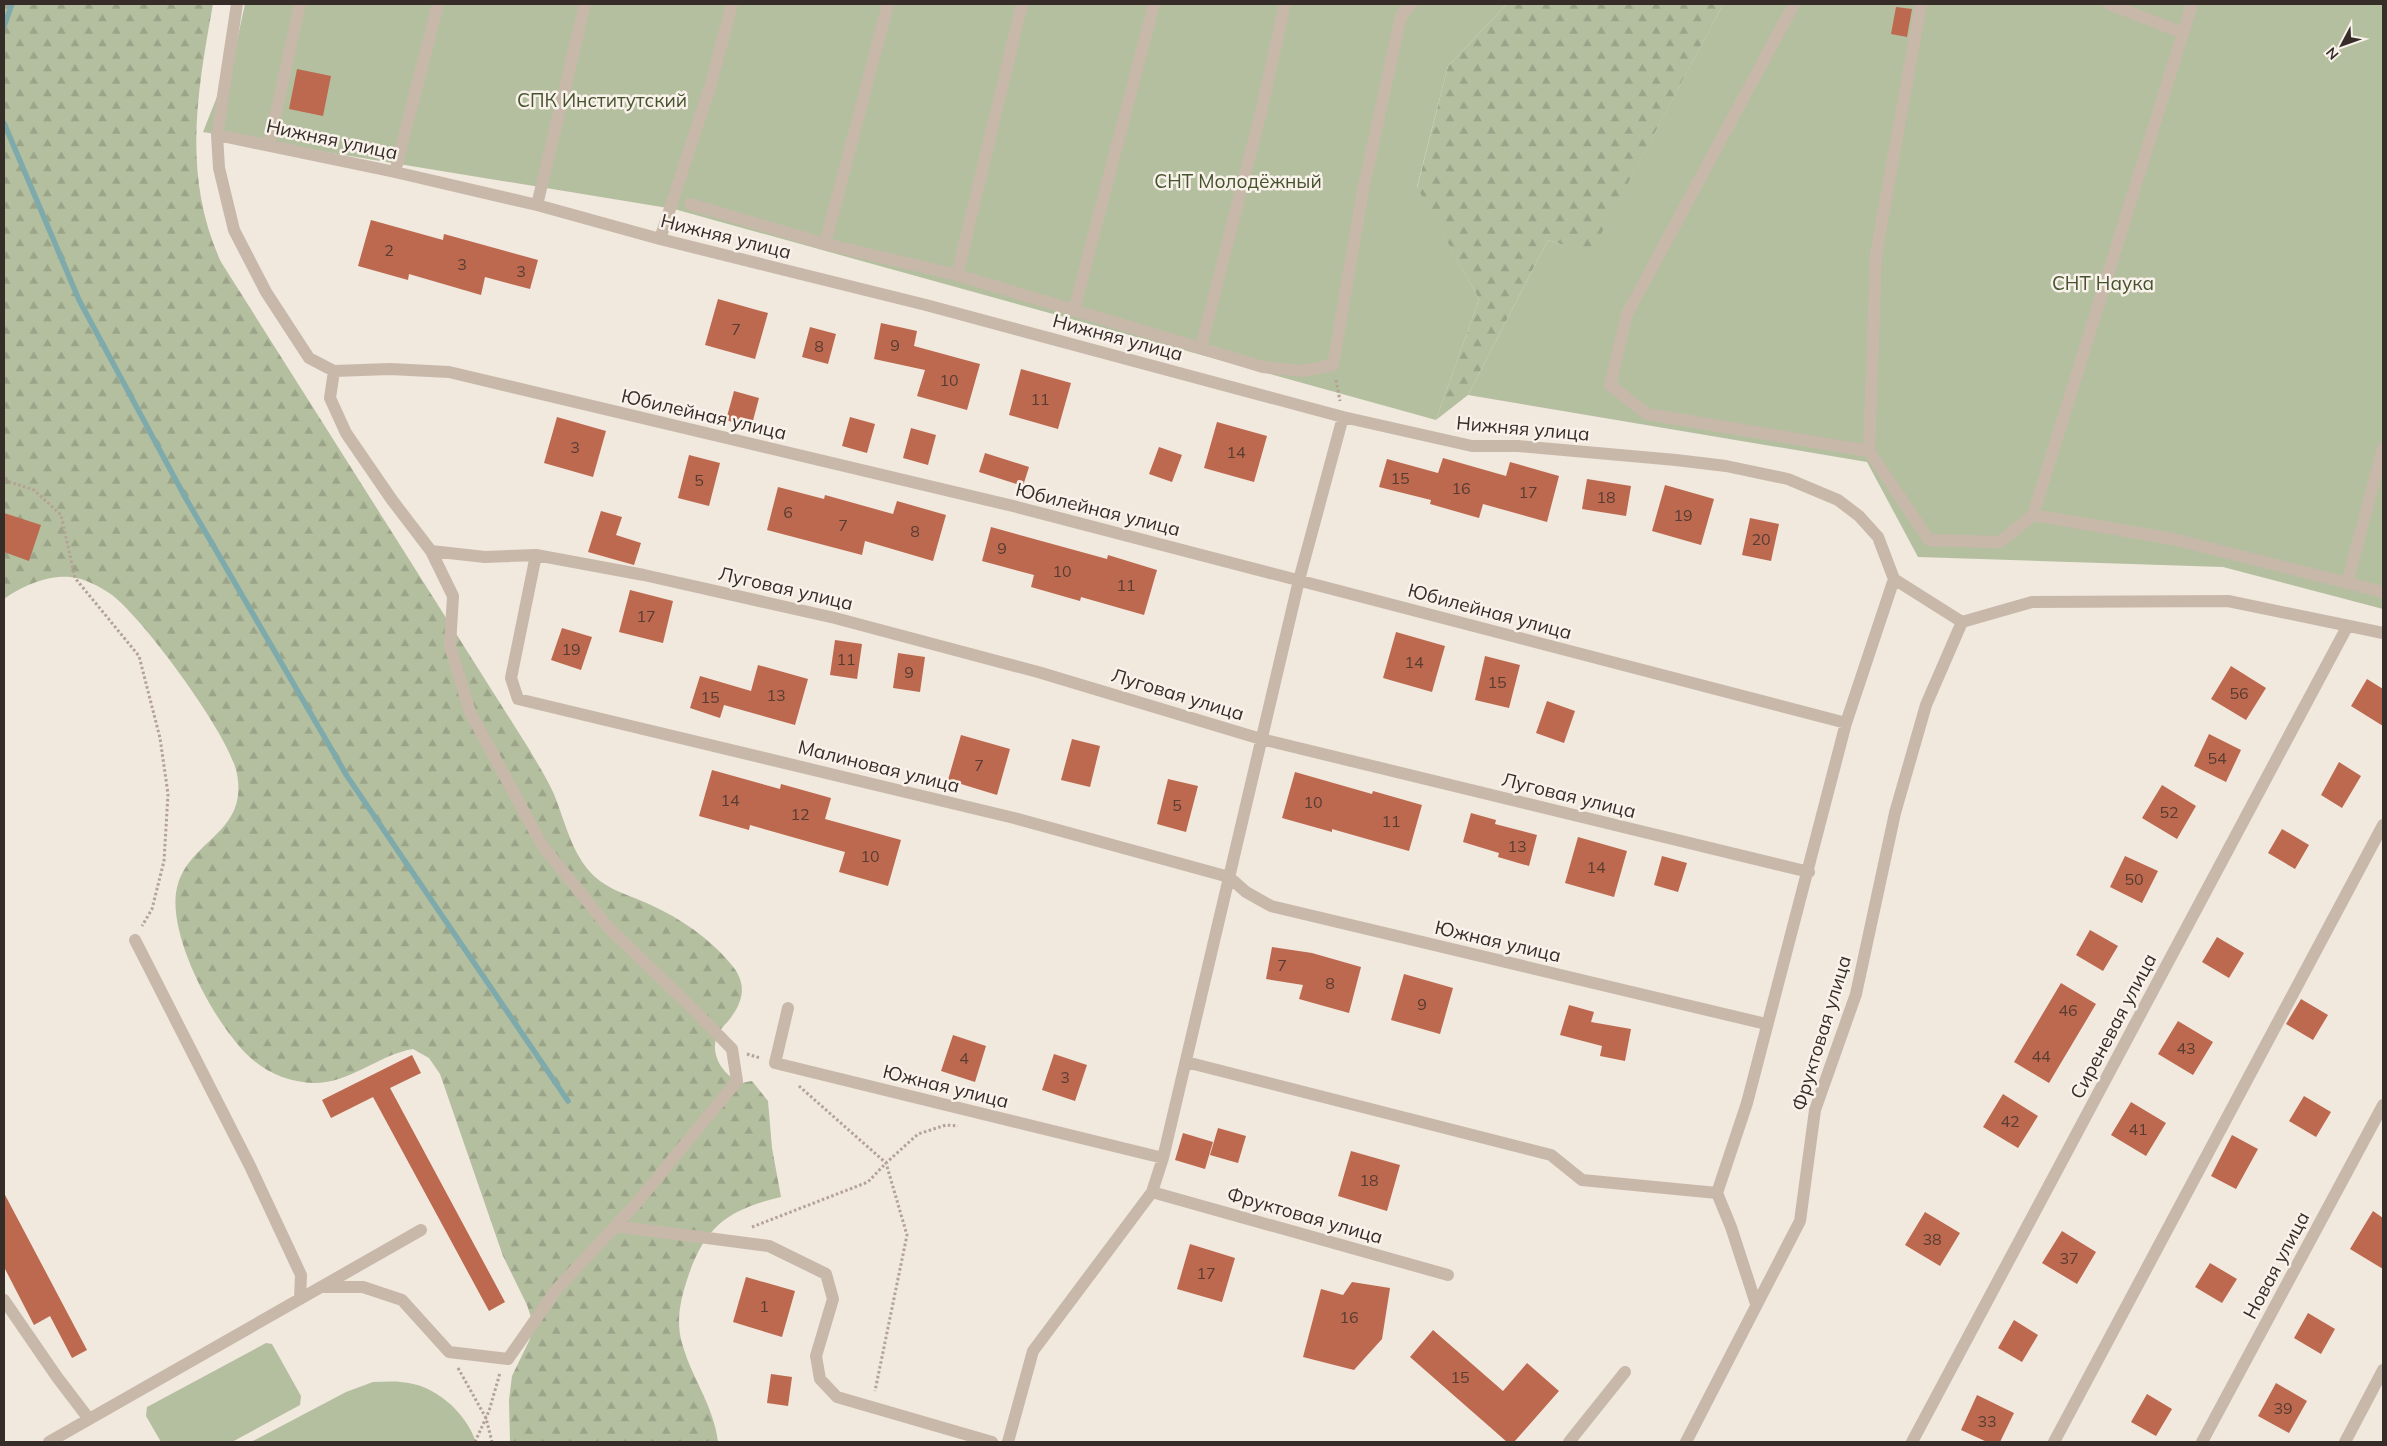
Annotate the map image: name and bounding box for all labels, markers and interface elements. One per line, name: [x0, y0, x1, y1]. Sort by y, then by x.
north arrow: [2317, 20, 2367, 70]
text: N: [2322, 44, 2342, 63]
park label: СПК Институтский: [517, 88, 687, 112]
street label: Нижняя улица: [264, 113, 400, 165]
park label: СНТ Молодёжный: [1154, 169, 1322, 193]
street label: Нижняя улица: [658, 208, 794, 264]
house number: 2: [384, 240, 394, 260]
house number: 3: [457, 254, 467, 274]
house number: 3: [516, 261, 526, 281]
park label: СНТ Наука: [2052, 271, 2154, 295]
street label: Нижняя улица: [1050, 308, 1186, 366]
house number: 7: [731, 319, 741, 339]
house number: 9: [890, 335, 900, 355]
house number: 8: [814, 336, 824, 356]
house number: 10: [939, 370, 959, 390]
street label: Юбилейная улица: [619, 383, 789, 445]
house number: 11: [1030, 389, 1050, 409]
street label: Нижняя улица: [1455, 410, 1591, 446]
house number: 3: [570, 437, 580, 457]
house number: 14: [1226, 442, 1246, 462]
house number: 15: [1390, 468, 1410, 488]
house number: 5: [694, 470, 704, 490]
street label: Юбилейная улица: [1013, 477, 1183, 541]
house number: 16: [1451, 478, 1471, 498]
house number: 17: [1518, 482, 1538, 502]
house number: 18: [1596, 487, 1616, 507]
house number: 6: [783, 502, 793, 522]
house number: 19: [1673, 505, 1693, 525]
house number: 7: [838, 515, 848, 535]
house number: 8: [910, 521, 920, 541]
house number: 20: [1751, 529, 1771, 549]
house number: 9: [997, 538, 1007, 558]
street label: Луговая улица: [716, 561, 856, 615]
house number: 10: [1052, 561, 1072, 581]
house number: 11: [1116, 575, 1136, 595]
street label: Юбилейная улица: [1405, 578, 1575, 644]
house number: 17: [636, 606, 656, 626]
house number: 19: [561, 639, 581, 659]
house number: 11: [836, 649, 856, 669]
house number: 14: [1404, 652, 1424, 672]
house number: 9: [904, 662, 914, 682]
street label: Луговая улица: [1109, 662, 1247, 726]
house number: 15: [1487, 672, 1507, 692]
house number: 56: [2229, 683, 2249, 703]
house number: 13: [766, 685, 786, 705]
house number: 15: [700, 687, 720, 707]
street label: Малиновая улица: [796, 734, 962, 798]
house number: 54: [2207, 748, 2227, 768]
house number: 7: [974, 755, 984, 775]
street label: Луговая улица: [1500, 767, 1638, 823]
house number: 14: [720, 790, 740, 810]
house number: 10: [1303, 792, 1323, 812]
house number: 5: [1172, 795, 1182, 815]
house number: 52: [2159, 802, 2179, 822]
house number: 12: [790, 804, 810, 824]
house number: 11: [1381, 811, 1401, 831]
house number: 13: [1507, 836, 1527, 856]
house number: 10: [860, 846, 880, 866]
house number: 14: [1586, 857, 1606, 877]
house number: 50: [2124, 869, 2144, 889]
street label: Южная улица: [1433, 915, 1563, 967]
street label: Сиреневая улица: [2065, 949, 2161, 1103]
street label: Фруктовая улица: [1786, 952, 1856, 1114]
house number: 7: [1277, 955, 1287, 975]
house number: 8: [1325, 973, 1335, 993]
house number: 9: [1417, 994, 1427, 1014]
house number: 46: [2058, 1000, 2078, 1020]
house number: 43: [2176, 1038, 2196, 1058]
house number: 44: [2031, 1046, 2051, 1066]
house number: 4: [959, 1048, 969, 1068]
street label: Южная улица: [881, 1059, 1011, 1113]
house number: 3: [1060, 1067, 1070, 1087]
house number: 42: [2000, 1111, 2020, 1131]
house number: 41: [2128, 1119, 2148, 1139]
house number: 18: [1359, 1170, 1379, 1190]
street label: Фруктовая улица: [1224, 1181, 1386, 1249]
street label: Новая улица: [2238, 1207, 2314, 1323]
house number: 38: [1922, 1229, 1942, 1249]
house number: 37: [2059, 1248, 2079, 1268]
house number: 17: [1196, 1263, 1216, 1283]
house number: 1: [759, 1296, 769, 1316]
house number: 16: [1339, 1307, 1359, 1327]
house number: 15: [1450, 1367, 1470, 1387]
house number: 39: [2273, 1398, 2293, 1418]
house number: 33: [1977, 1411, 1997, 1431]

